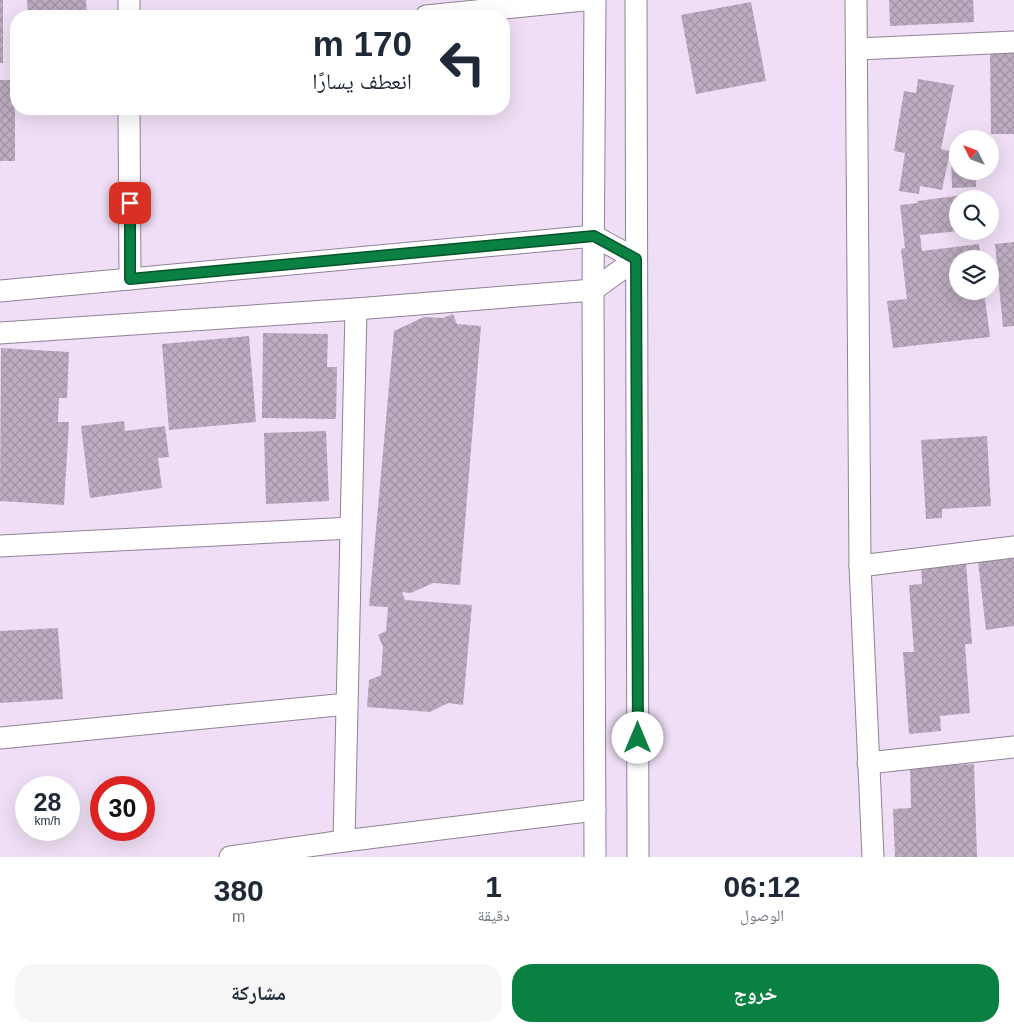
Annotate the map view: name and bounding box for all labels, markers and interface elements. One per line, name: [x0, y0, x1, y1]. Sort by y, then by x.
text: 170 m: [313, 24, 412, 63]
icon: left: [430, 30, 495, 95]
text: انعطف يسارًا: [312, 69, 412, 94]
north arrow: [949, 130, 999, 180]
map controls: [949, 130, 999, 300]
pin: [109, 182, 151, 224]
icon: arrive: [116, 189, 144, 217]
button: search: [949, 190, 999, 240]
button: layers: [949, 250, 999, 300]
position arrow: [611, 711, 663, 763]
speed limit sign: 30: [90, 776, 155, 841]
text: 28: [34, 788, 61, 816]
text: km/h: [34, 814, 61, 828]
text: 1: [485, 870, 502, 903]
text: 06:12: [724, 870, 800, 903]
text: 380: [214, 874, 264, 907]
text: دقيقة: [477, 907, 510, 924]
text: الوصول: [740, 907, 784, 924]
text: m: [232, 908, 245, 925]
button: مشاركة: [15, 964, 502, 1022]
button: خروج: [512, 964, 999, 1022]

